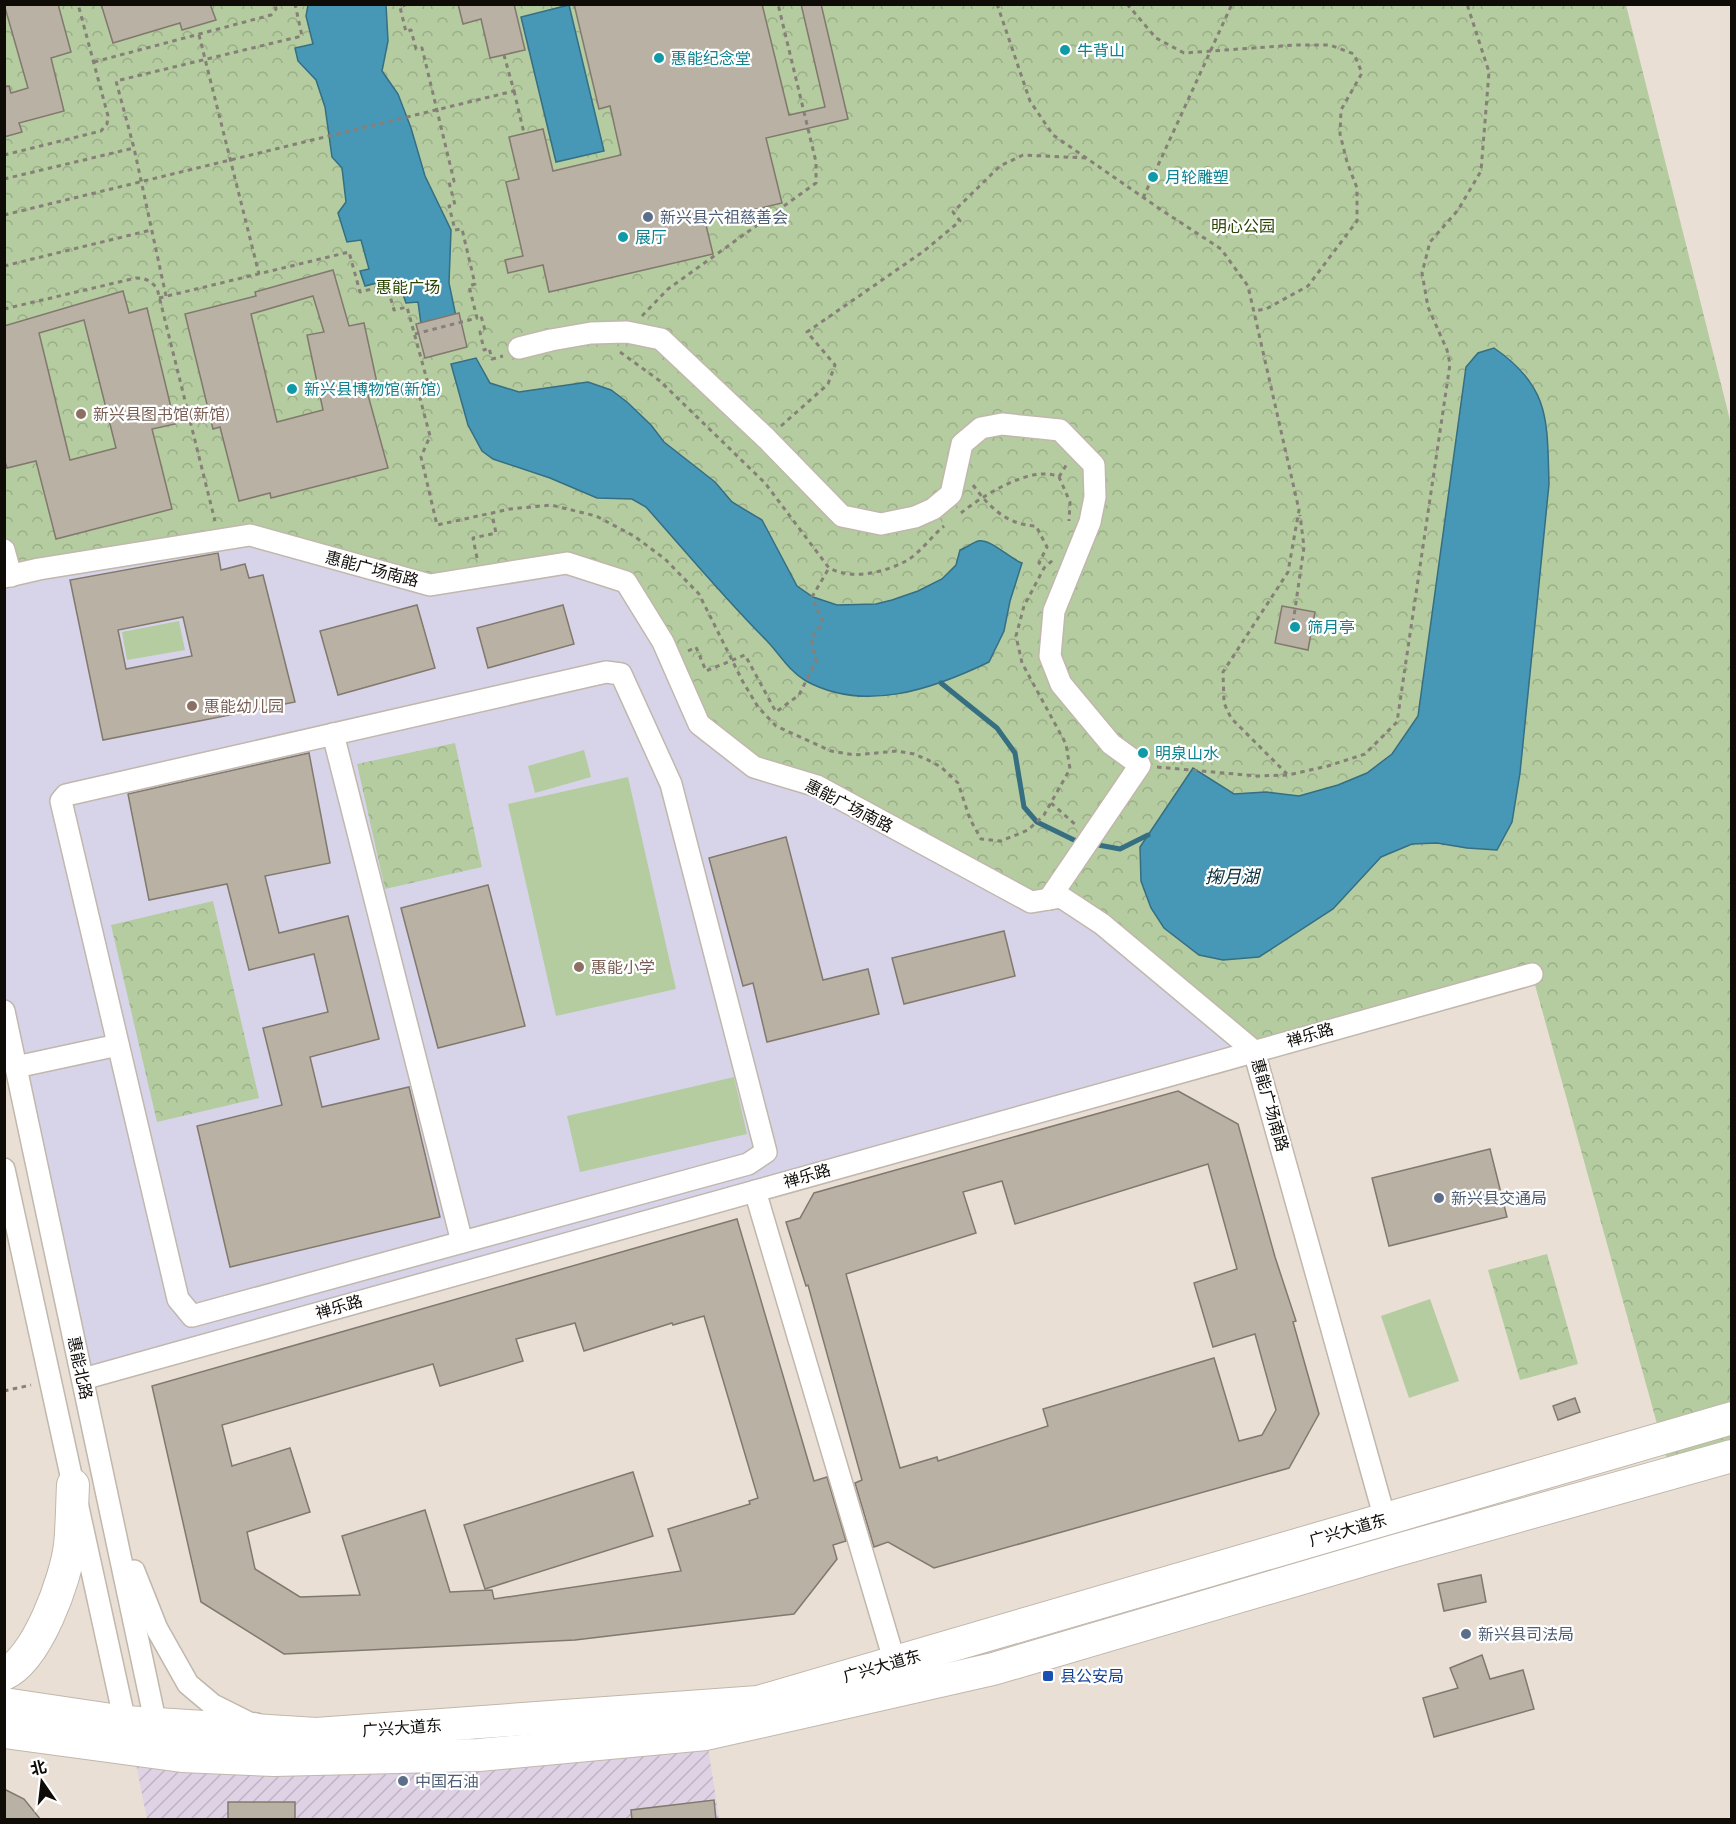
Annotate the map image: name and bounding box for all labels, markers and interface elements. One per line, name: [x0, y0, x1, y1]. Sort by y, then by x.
place label: 牛背山: [1077, 41, 1125, 60]
marker: 牛背山: [1058, 43, 1072, 57]
place label: 惠能纪念堂: [671, 49, 751, 68]
marker: 惠能纪念堂: [652, 51, 666, 65]
place label: 月轮雕塑: [1165, 168, 1229, 187]
marker: 月轮雕塑: [1146, 170, 1160, 184]
place label: 新兴县六祖慈善会: [660, 208, 788, 227]
marker: 新兴县六祖慈善会: [641, 210, 655, 224]
park label: 明心公园: [1211, 217, 1275, 236]
place label: 展厅: [635, 228, 667, 247]
marker: 展厅: [616, 230, 630, 244]
park label: 惠能广场: [376, 278, 440, 297]
place label: 新兴县博物馆(新馆): [304, 380, 441, 399]
marker: 新兴县博物馆(新馆): [285, 382, 299, 396]
place label: 新兴县图书馆(新馆): [93, 405, 230, 424]
marker: 新兴县图书馆(新馆): [74, 407, 88, 421]
street label: 惠能广场南路: [323, 547, 421, 591]
place label: 筛月亭: [1307, 618, 1355, 637]
marker: 筛月亭: [1288, 620, 1302, 634]
place label: 惠能幼儿园: [204, 697, 284, 716]
marker: 惠能幼儿园: [185, 699, 199, 713]
place label: 明泉山水: [1155, 744, 1219, 763]
marker: 明泉山水: [1136, 746, 1150, 760]
street label: 惠能广场南路: [802, 776, 896, 836]
water label: 掬月湖: [1205, 866, 1262, 887]
place label: 惠能小学: [591, 958, 655, 977]
marker: 惠能小学: [572, 960, 586, 974]
street label: 禅乐路: [1284, 1019, 1336, 1051]
street label: 惠能广场南路: [1248, 1056, 1292, 1154]
street label: 禅乐路: [781, 1160, 833, 1192]
place label: 新兴县交通局: [1451, 1189, 1547, 1208]
marker: 新兴县交通局: [1432, 1191, 1446, 1205]
street label: 禅乐路: [313, 1291, 365, 1323]
street label: 惠能北路: [64, 1335, 96, 1401]
street label: 广兴大道东: [1307, 1510, 1389, 1550]
place label: 新兴县司法局: [1478, 1625, 1574, 1644]
marker: 新兴县司法局: [1459, 1627, 1473, 1641]
street label: 广兴大道东: [841, 1646, 923, 1686]
place label: 县公安局: [1060, 1667, 1124, 1686]
marker: 县公安局: [1041, 1669, 1055, 1683]
street label: 广兴大道东: [361, 1716, 443, 1740]
north arrow: [12, 1752, 72, 1812]
text: 北: [28, 1757, 49, 1779]
place label: 中国石油: [415, 1772, 479, 1791]
marker: 中国石油: [396, 1774, 410, 1788]

